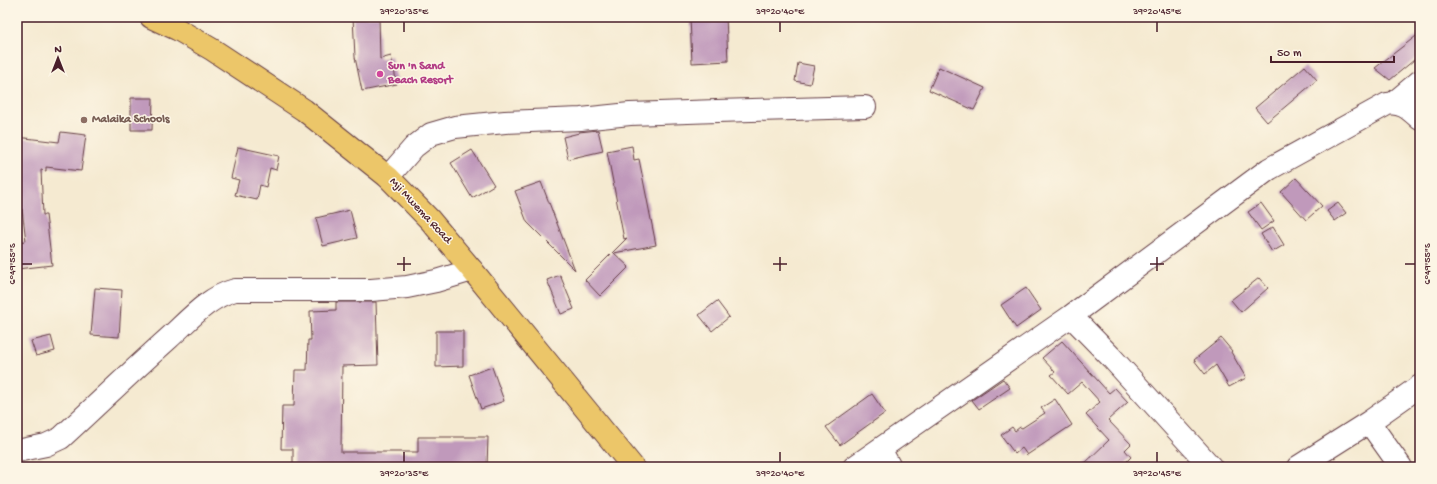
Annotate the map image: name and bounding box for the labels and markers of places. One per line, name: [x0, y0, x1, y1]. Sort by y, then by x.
place label: Sun 'n Sand Beach Resort: [387, 60, 454, 88]
marker: Sun 'n Sand Beach Resort: [375, 69, 385, 79]
place label: Malaika Schools: [92, 113, 170, 127]
marker: Malaika Schools: [79, 115, 89, 125]

